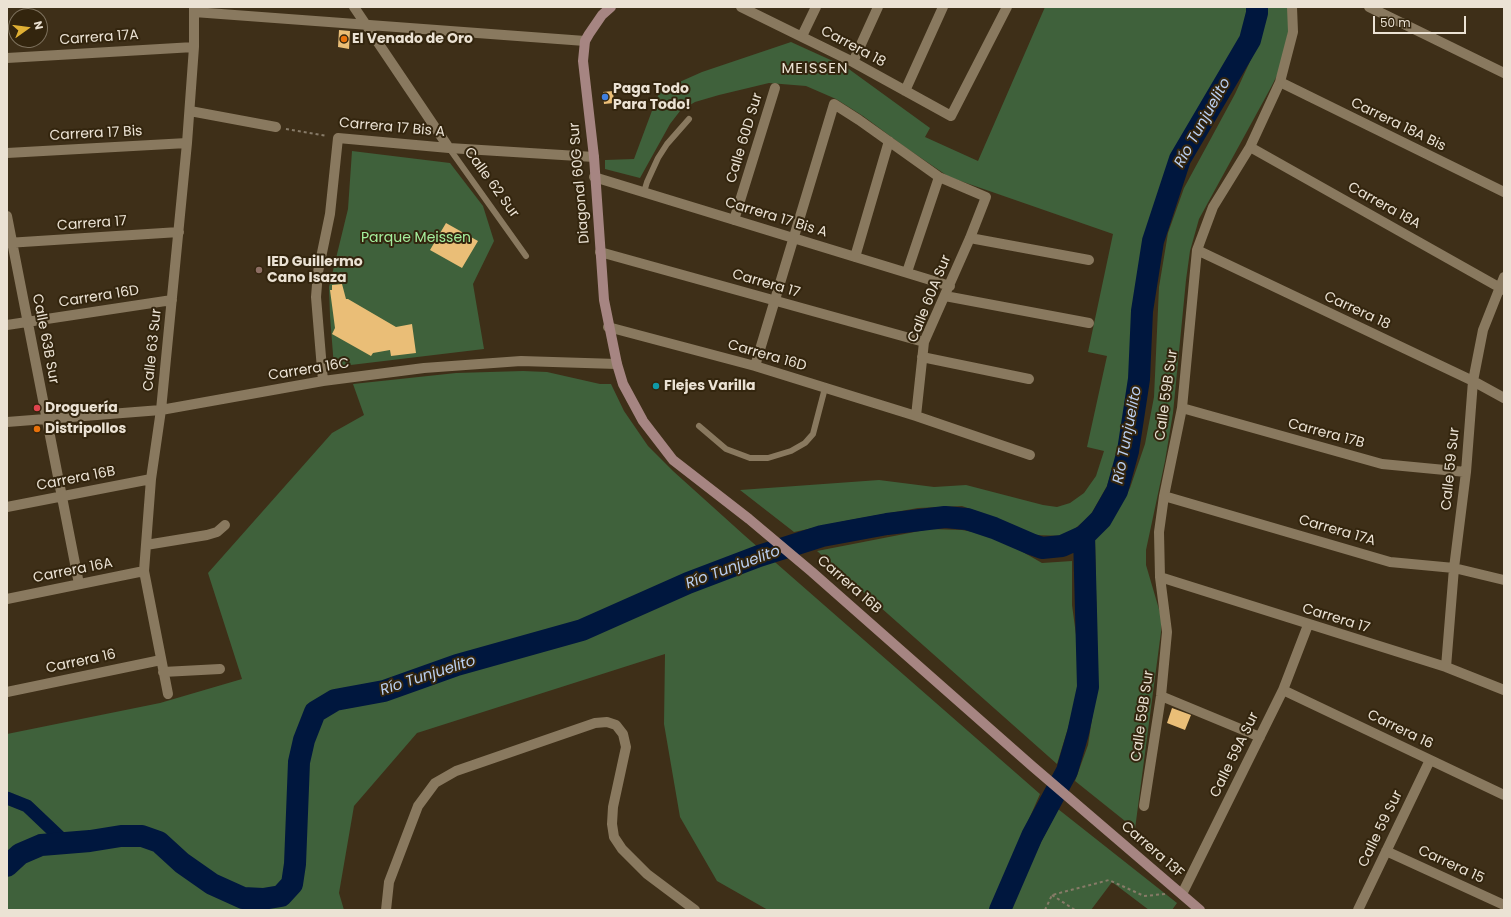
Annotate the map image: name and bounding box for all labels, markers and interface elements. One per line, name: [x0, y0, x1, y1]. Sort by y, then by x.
north arrow: [8, 8, 48, 48]
scale bar: [1375, 8, 1468, 34]
text: 50 m: [1380, 14, 1411, 31]
text: N: [30, 19, 47, 31]
street label: Carrera 18: [818, 23, 888, 71]
street label: Carrera 17A: [59, 27, 139, 49]
place label: El Venado de Oro: [352, 31, 473, 47]
marker: El Venado de Oro: [339, 34, 349, 44]
district label: MEISSEN: [781, 60, 849, 78]
water label: Río Tunjuelito: [1171, 75, 1235, 171]
place label: Paga Todo Para Todo!: [613, 81, 691, 114]
street label: Calle 60D Sur: [723, 91, 767, 185]
marker: Paga Todo Para Todo!: [600, 92, 610, 102]
street label: Carrera 18A Bis: [1348, 95, 1448, 155]
street label: Carrera 17 Bis A: [338, 115, 446, 141]
street label: Diagonal 60G Sur: [566, 122, 594, 244]
street label: Carrera 17 Bis: [49, 123, 143, 145]
street label: Calle 62 Sur: [460, 145, 522, 221]
street label: Carrera 18A: [1345, 179, 1423, 233]
street label: Carrera 17 Bis A: [723, 194, 829, 242]
street label: Carrera 17: [57, 213, 127, 235]
park label: Parque Meissen: [361, 230, 471, 246]
street label: Calle 60A Sur: [905, 253, 955, 345]
place label: IED Guillermo Cano Isaza: [267, 254, 363, 286]
marker: IED Guillermo Cano Isaza: [254, 265, 264, 275]
street label: Carrera 17: [730, 266, 802, 302]
street label: Carrera 16D: [58, 282, 140, 312]
street label: Carrera 18: [1321, 288, 1393, 334]
street label: Calle 63B Sur: [28, 293, 62, 385]
street label: Calle 63 Sur: [140, 308, 166, 392]
street label: Carrera 16D: [726, 337, 808, 375]
street label: Calle 59B Sur: [1152, 348, 1182, 442]
street label: Carrera 16C: [267, 355, 351, 385]
place label: Flejes Varilla: [664, 378, 756, 394]
marker: Flejes Varilla: [651, 381, 661, 391]
water label: Río Tunjuelito: [1110, 385, 1146, 485]
place label: Droguería: [45, 400, 118, 416]
marker: Droguería: [32, 403, 42, 413]
street label: Carrera 17B: [1286, 416, 1366, 452]
place label: Distripollos: [45, 421, 126, 437]
marker: Distripollos: [32, 424, 42, 434]
street label: Calle 59 Sur: [1438, 427, 1464, 511]
street label: Carrera 16B: [35, 463, 117, 495]
street label: Carrera 17A: [1297, 512, 1377, 550]
water label: Río Tunjuelito: [683, 543, 783, 593]
street label: Carrera 16B: [813, 552, 885, 618]
street label: Carrera 16A: [32, 555, 114, 587]
street label: Carrera 17: [1300, 601, 1372, 637]
street label: Carrera 16: [44, 646, 118, 678]
water label: Río Tunjuelito: [378, 652, 478, 700]
street label: Calle 59B Sur: [1128, 669, 1158, 763]
street label: Carrera 16: [1364, 707, 1436, 753]
street label: Calle 59A Sur: [1207, 710, 1263, 800]
street label: Calle 59 Sur: [1355, 788, 1407, 870]
street label: Carrera 13F: [1117, 818, 1187, 882]
street label: Carrera 15: [1415, 842, 1487, 888]

